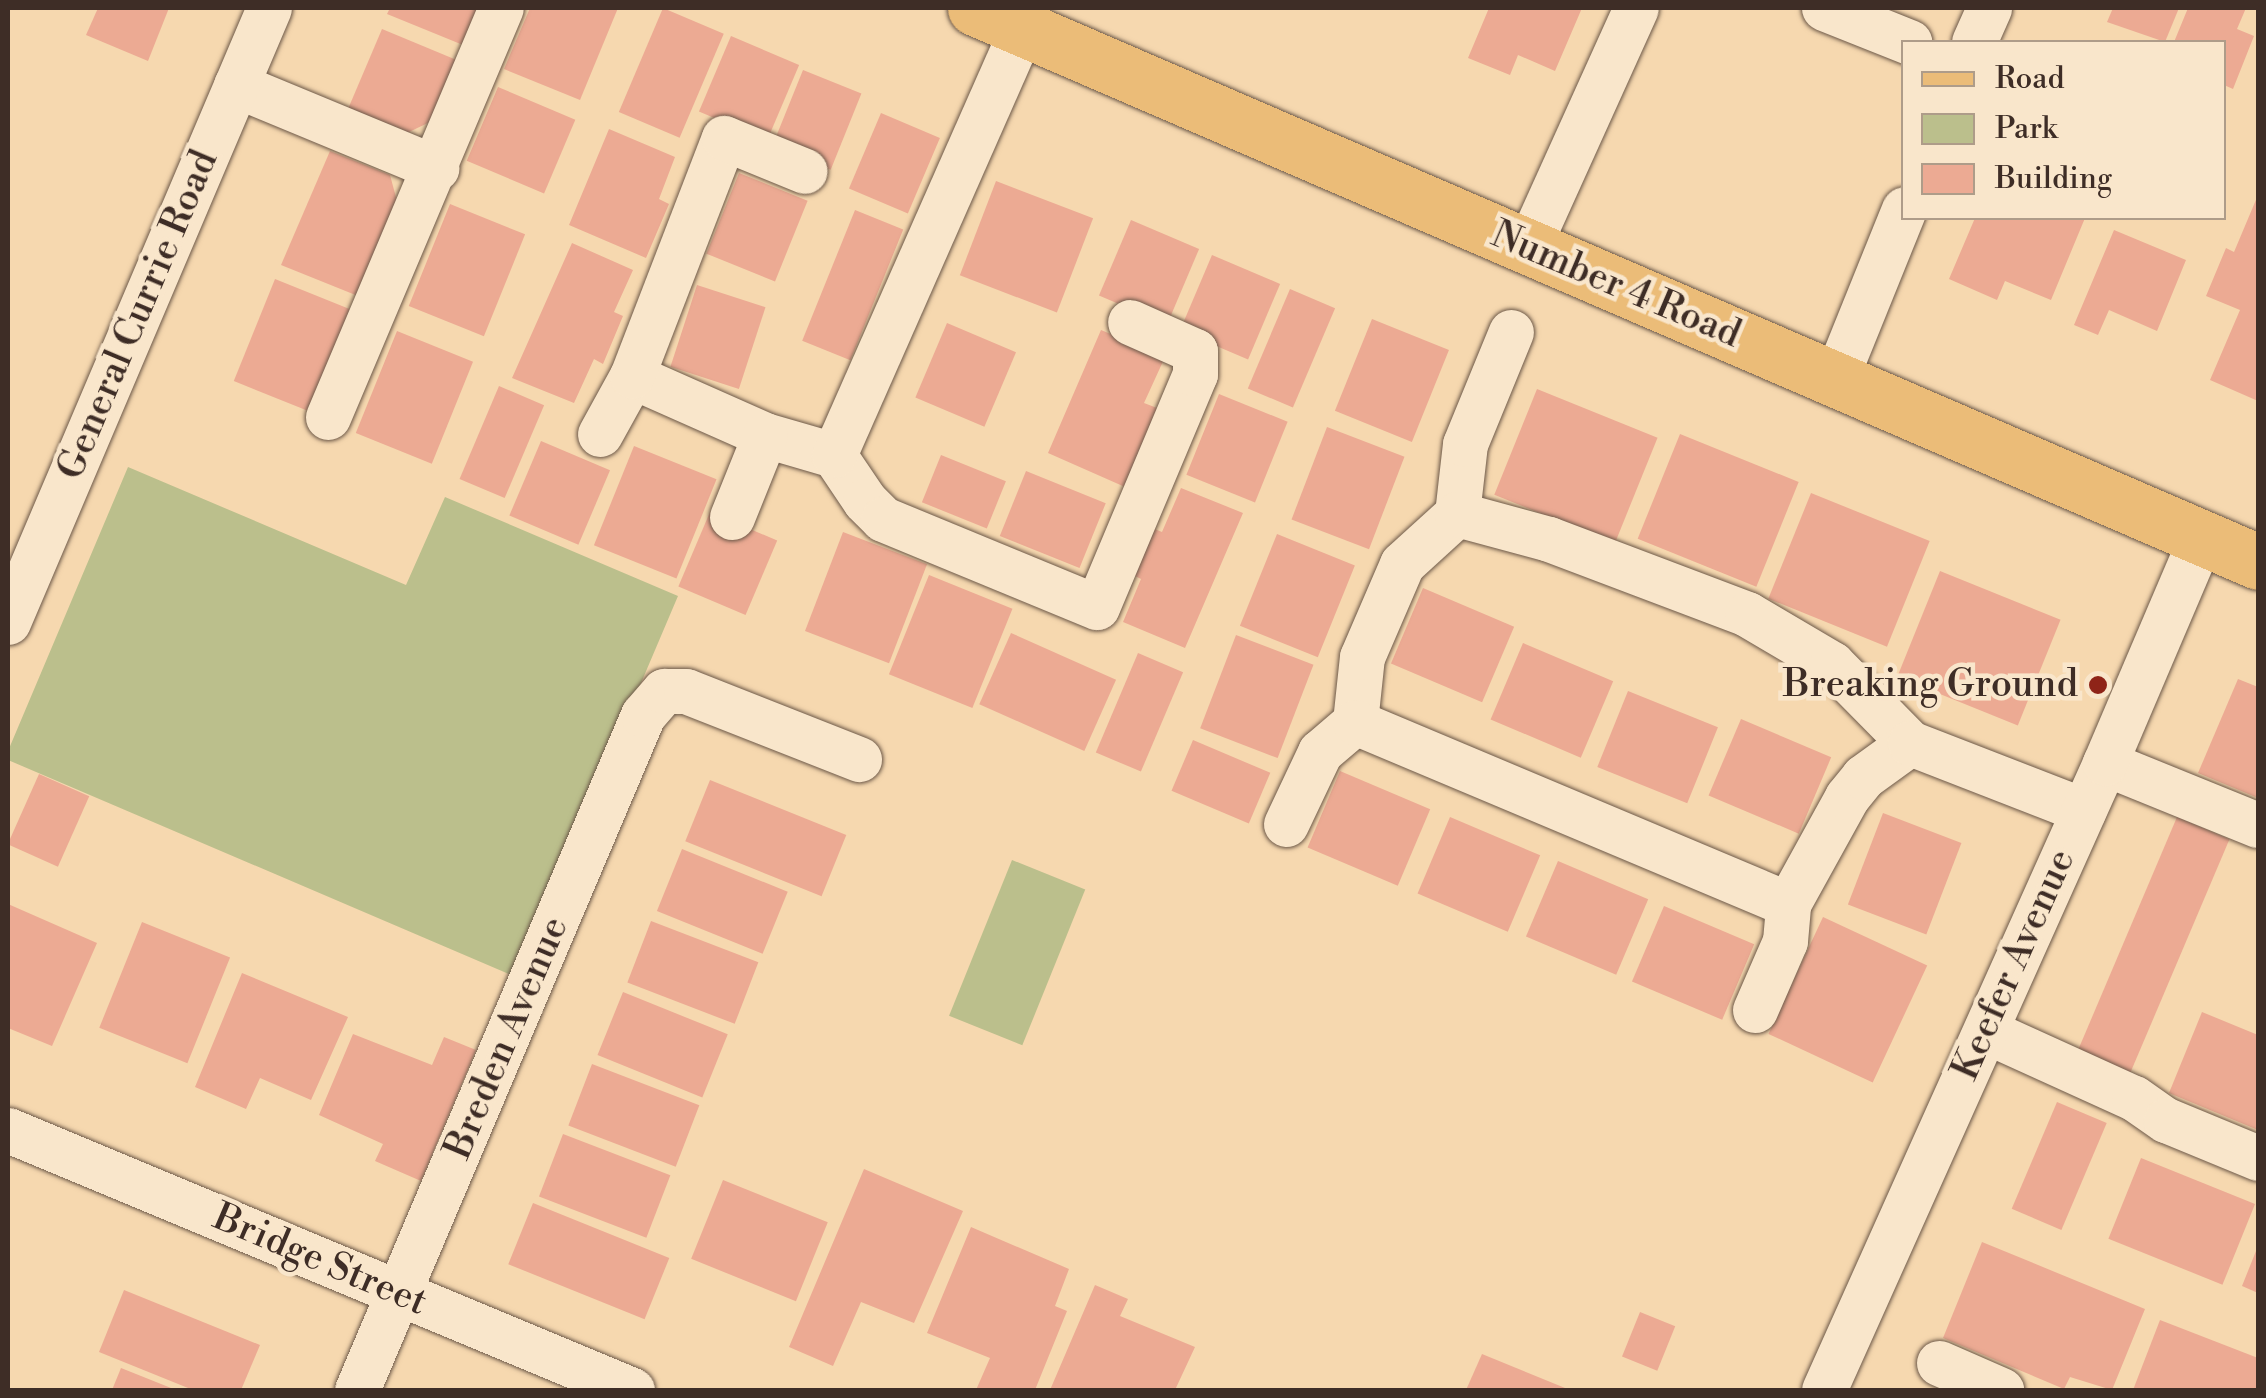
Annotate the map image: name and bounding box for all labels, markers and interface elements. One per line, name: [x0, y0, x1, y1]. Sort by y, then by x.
legend: [1901, 40, 2226, 220]
text: Road: [1995, 60, 2065, 98]
text: Park: [1995, 110, 2057, 148]
street label: General Currie Road: [48, 143, 228, 487]
text: Building: [1995, 160, 2112, 198]
street label: Number 4 Road: [1484, 212, 1748, 358]
place label: Breaking Ground: [1783, 662, 2078, 708]
marker: Breaking Ground: [2087, 674, 2109, 696]
street label: Keefer Avenue: [1943, 843, 2085, 1087]
street label: Breden Avenue: [436, 910, 578, 1166]
street label: Bridge Street: [206, 1195, 434, 1325]

